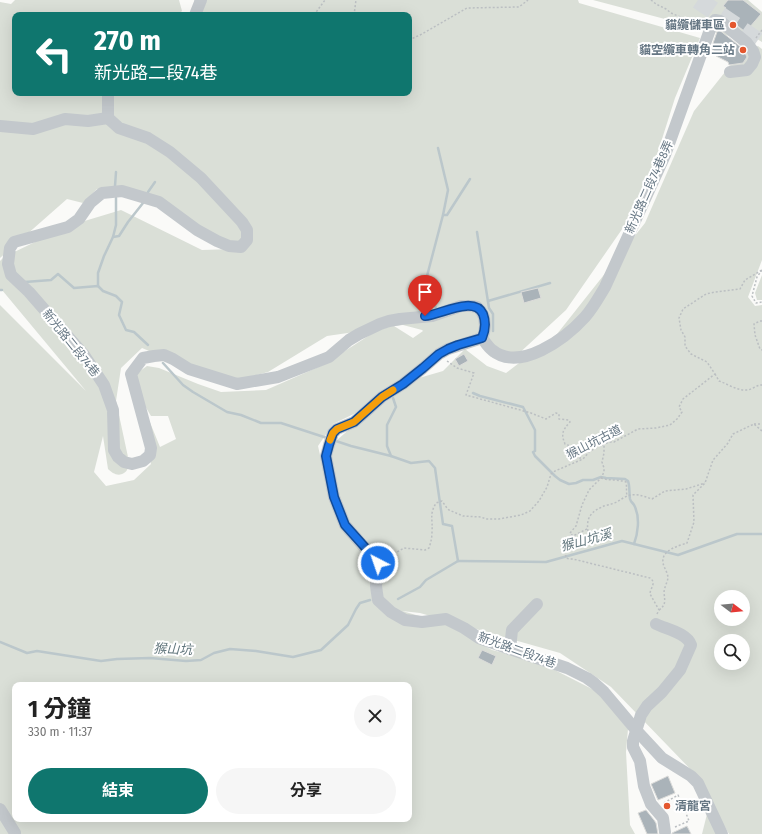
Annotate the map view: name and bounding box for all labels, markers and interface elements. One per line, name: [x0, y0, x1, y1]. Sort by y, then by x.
place label: 貓纜儲車區: [665, 18, 725, 32]
marker: 貓纜儲車區: [728, 20, 738, 30]
text: 270 m: [94, 24, 161, 57]
icon: left: [28, 28, 80, 80]
place label: 貓空纜車轉角二站: [639, 43, 735, 57]
marker: 貓空纜車轉角二站: [738, 45, 748, 55]
text: 新光路二段74巷: [94, 62, 217, 84]
street label: 新光路二段74巷8弄: [622, 138, 676, 236]
pin: [408, 275, 442, 316]
icon: arrive: [414, 281, 436, 303]
street label: 新光路二段74巷: [40, 307, 102, 379]
street label: 猴山坑古道: [564, 422, 624, 462]
water label: 猴山坑溪: [559, 526, 615, 554]
position arrow: [357, 542, 399, 584]
north arrow: [714, 590, 750, 626]
map controls: [714, 590, 750, 670]
street label: 新光路二段74巷: [476, 629, 558, 671]
button: search: [714, 634, 750, 670]
water label: 猴山坑: [153, 641, 195, 657]
text: 1 分鐘: [28, 695, 91, 723]
button: close: [354, 695, 396, 737]
text: 330 m · 11:37: [28, 724, 92, 739]
button: 結束: [28, 768, 208, 814]
button: 分享: [216, 768, 396, 814]
place label: 清龍宮: [675, 799, 711, 813]
marker: 清龍宮: [662, 801, 672, 811]

